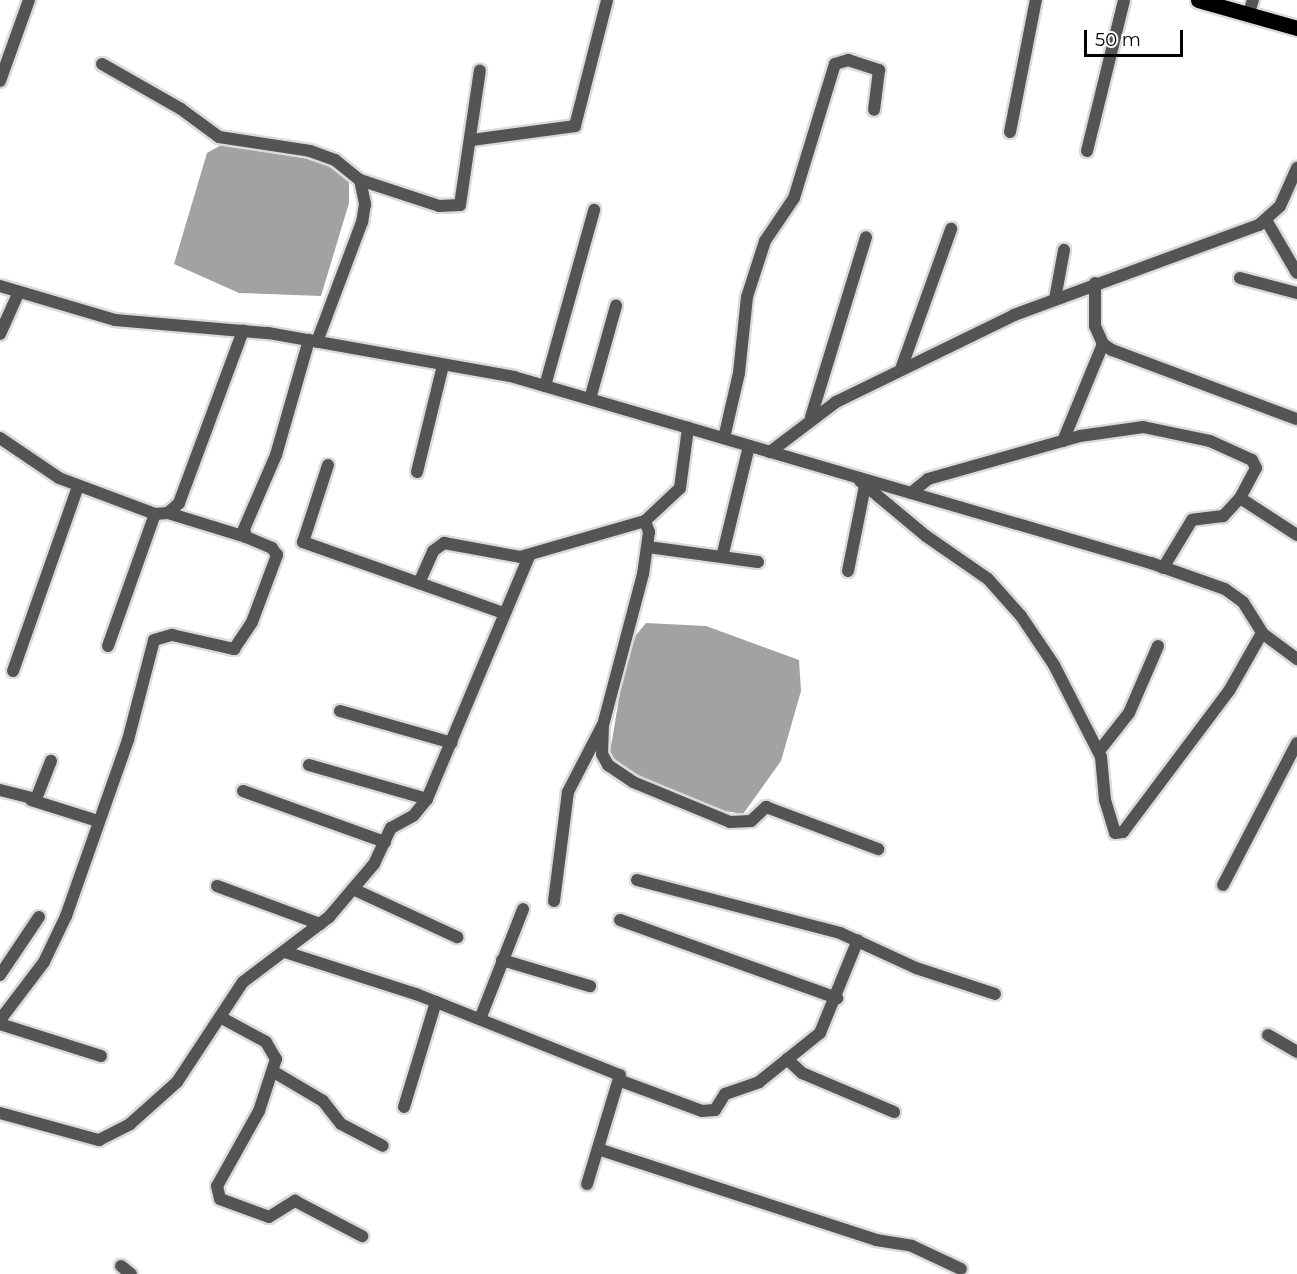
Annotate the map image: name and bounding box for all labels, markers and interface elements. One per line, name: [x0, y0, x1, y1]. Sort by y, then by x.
scale bar: [1087, 18, 1186, 56]
text: 50 m: [1095, 29, 1141, 51]

